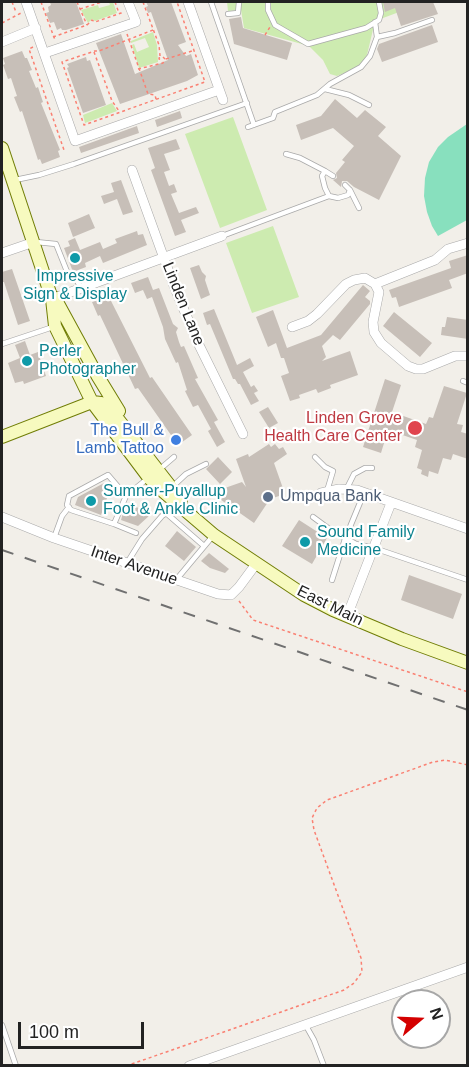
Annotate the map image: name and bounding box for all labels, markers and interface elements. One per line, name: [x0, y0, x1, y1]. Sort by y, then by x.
marker: Impressive Sign & Display: [68, 251, 82, 265]
street label: Linden Lane: [158, 260, 208, 348]
place label: Impressive Sign & Display: [23, 267, 127, 305]
place label: Perler Photographer: [39, 342, 136, 380]
marker: Perler Photographer: [20, 354, 34, 368]
place label: Linden Grove Health Care Center: [264, 409, 402, 447]
marker: Linden Grove Health Care Center: [406, 419, 424, 437]
place label: The Bull & Lamb Tattoo: [76, 421, 164, 459]
marker: The Bull & Lamb Tattoo: [169, 433, 183, 447]
place label: Sumner-Puyallup Foot & Ankle Clinic: [103, 482, 238, 520]
place label: Umpqua Bank: [280, 487, 381, 507]
marker: Umpqua Bank: [261, 490, 275, 504]
marker: Sumner-Puyallup Foot & Ankle Clinic: [84, 494, 98, 508]
place label: Sound Family Medicine: [317, 523, 415, 561]
marker: Sound Family Medicine: [298, 535, 312, 549]
street label: Inter Avenue: [88, 542, 180, 590]
street label: East Main: [294, 582, 366, 630]
north arrow: [391, 989, 451, 1049]
text: N: [427, 1005, 447, 1022]
scale bar: [21, 1010, 147, 1048]
text: 100 m: [29, 1022, 79, 1042]

